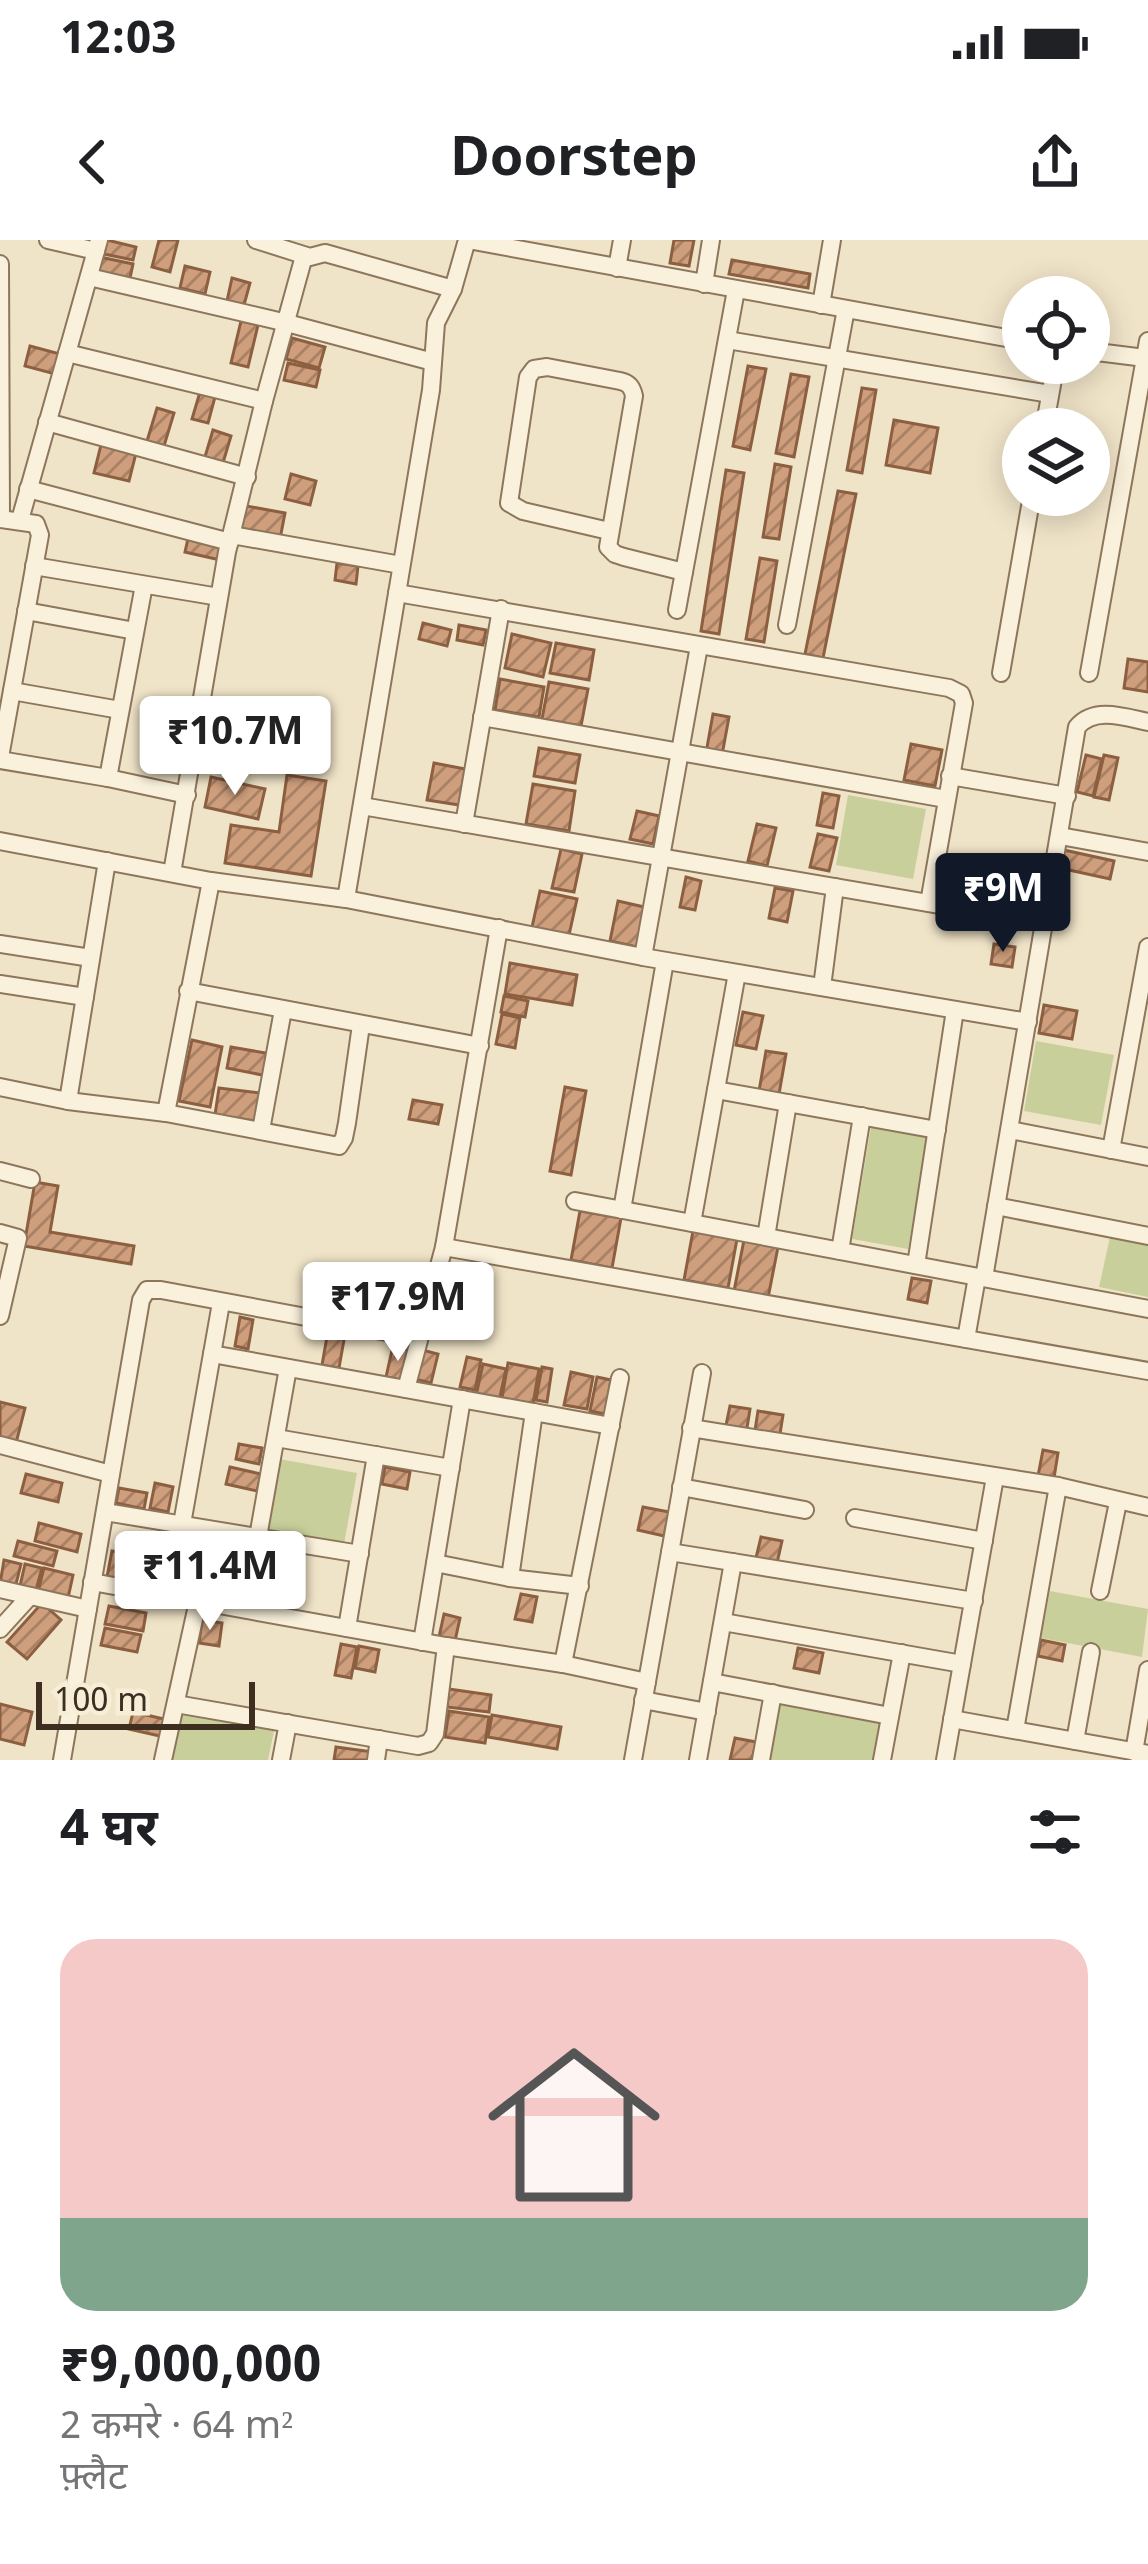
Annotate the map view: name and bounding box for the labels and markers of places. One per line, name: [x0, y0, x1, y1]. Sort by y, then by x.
pin: ₹10.7M: [137, 696, 333, 798]
pin: ₹9M: [945, 853, 1061, 955]
pin: ₹17.9M: [300, 1262, 496, 1364]
pin: ₹11.4M: [112, 1531, 308, 1633]

